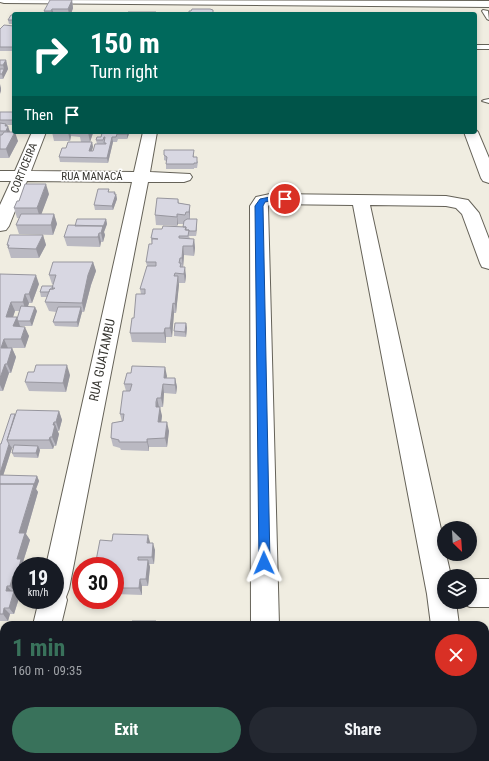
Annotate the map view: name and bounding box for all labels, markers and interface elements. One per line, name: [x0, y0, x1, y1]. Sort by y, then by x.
text: 150 m: [90, 27, 160, 60]
icon: right: [24, 28, 76, 80]
text: Turn right: [90, 61, 158, 82]
icon: arrive: [61, 104, 83, 126]
text: Then: [24, 106, 53, 124]
street label: CORTICEIRA: [8, 140, 40, 195]
street label: RUA MANACÁ: [61, 170, 123, 183]
pin: [268, 182, 302, 216]
icon: arrive: [274, 188, 296, 210]
street label: RUA GUATAMBU: [86, 317, 118, 403]
north arrow: [437, 521, 477, 561]
map controls: [437, 521, 477, 609]
position arrow: [243, 542, 285, 584]
speed limit sign: 30: [72, 557, 124, 609]
text: 19: [28, 566, 48, 590]
button: layers: [437, 569, 477, 609]
text: km/h: [28, 587, 48, 598]
text: 1 min: [12, 634, 65, 662]
button: close: [435, 634, 477, 676]
text: 160 m · 09:35: [12, 663, 82, 678]
button: Exit: [12, 707, 241, 753]
button: Share: [249, 707, 477, 753]

